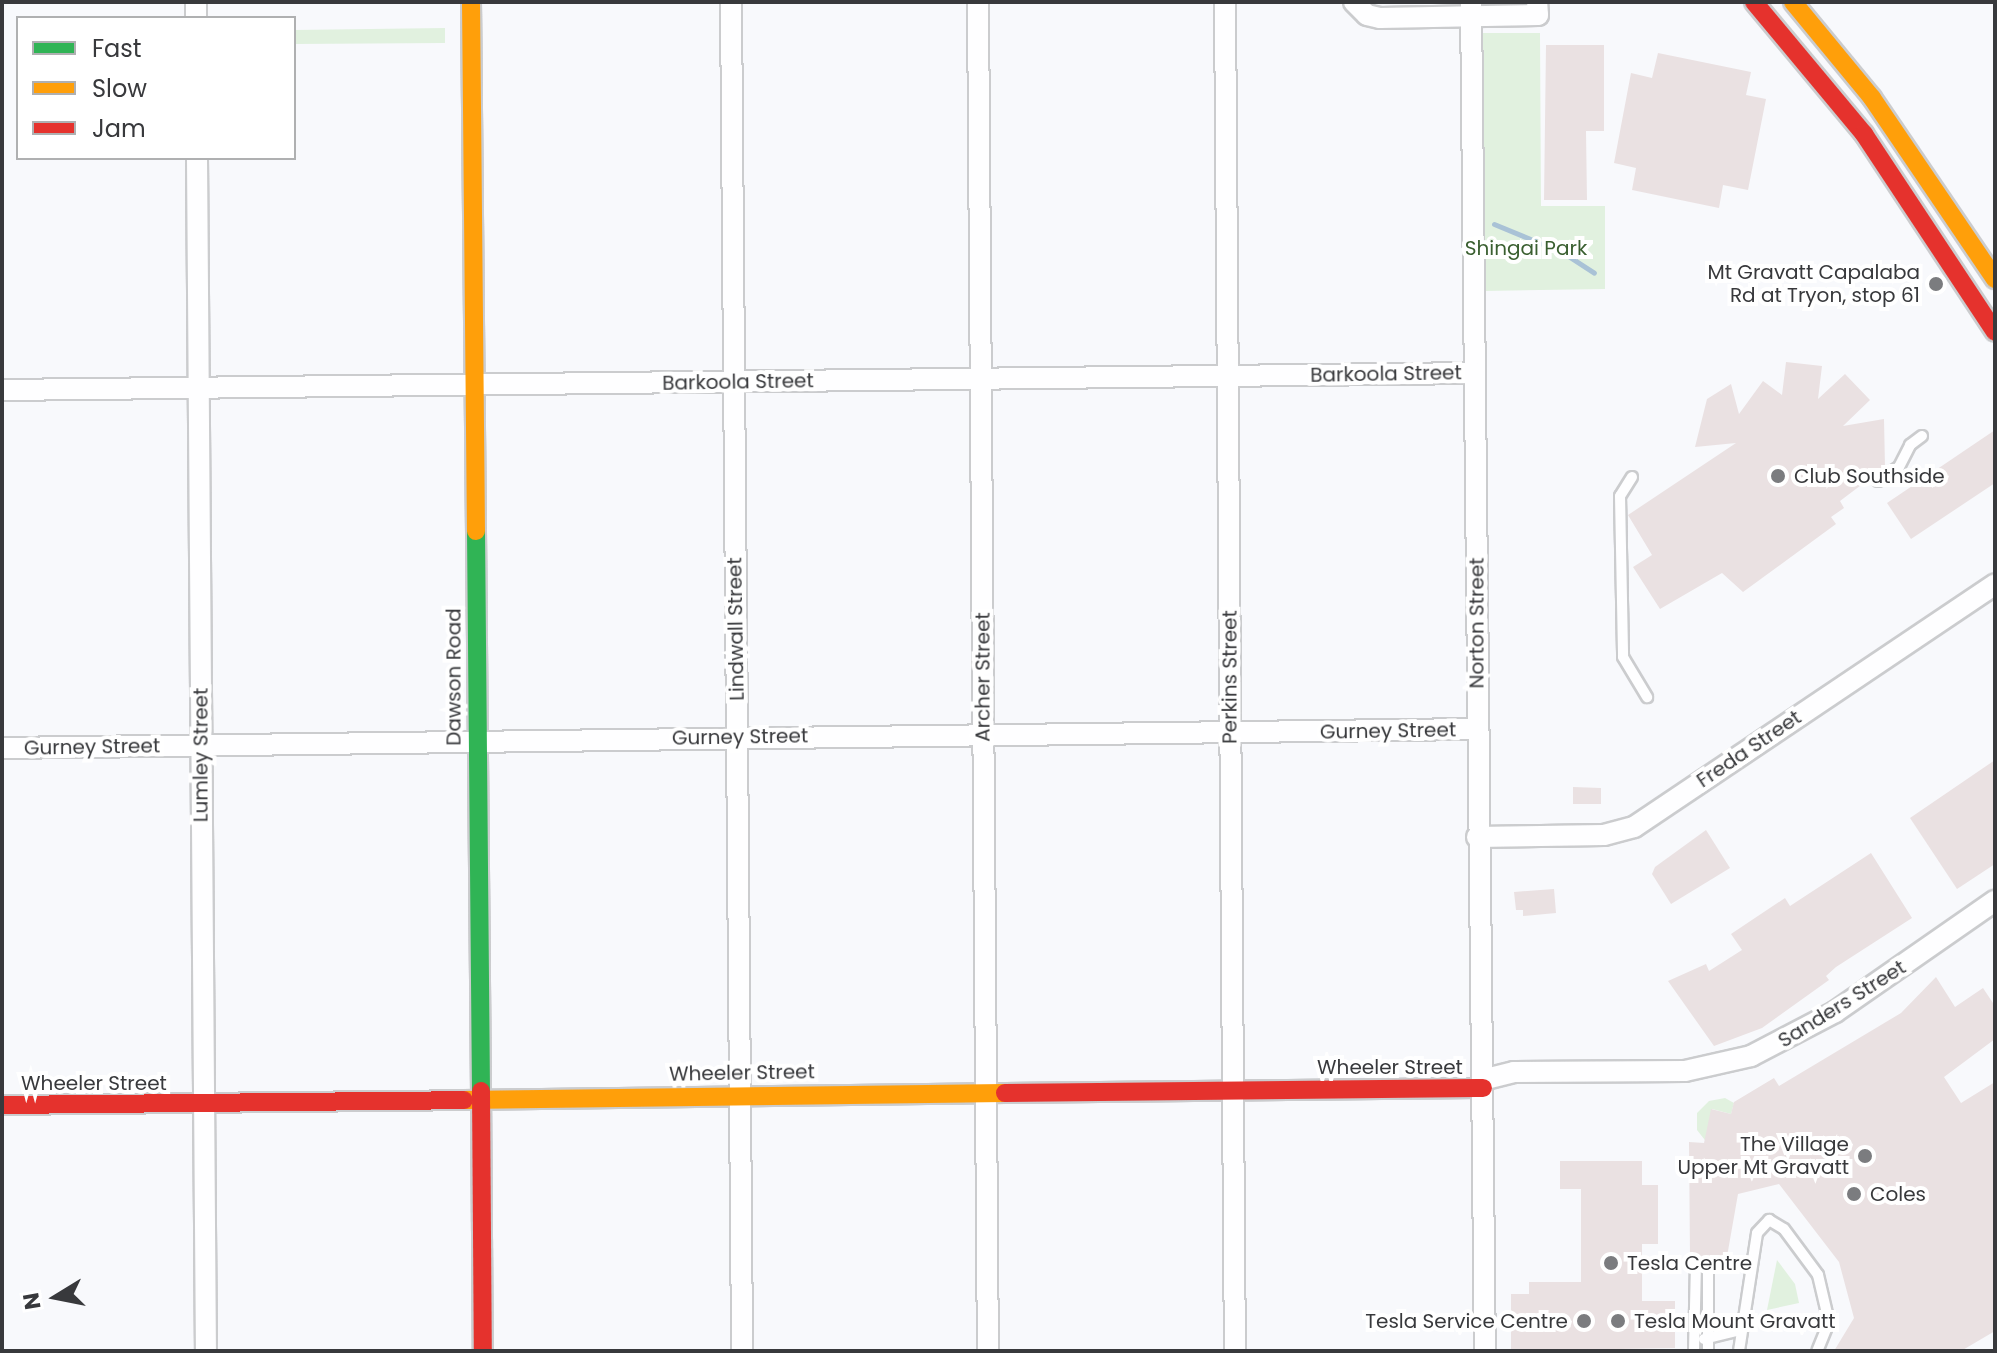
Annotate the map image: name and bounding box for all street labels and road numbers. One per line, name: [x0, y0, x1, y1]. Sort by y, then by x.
street label: Barkoola Street: [1310, 361, 1462, 387]
street label: Barkoola Street: [662, 369, 814, 395]
street label: Lindwall Street: [723, 557, 749, 701]
street label: Norton Street: [1465, 557, 1489, 689]
street label: Dawson Road: [442, 608, 466, 746]
street label: Perkins Street: [1218, 610, 1242, 744]
street label: Archer Street: [971, 612, 995, 742]
street label: Lumley Street: [189, 688, 213, 822]
street label: Freda Street: [1692, 705, 1806, 793]
street label: Gurney Street: [1320, 718, 1456, 744]
street label: Gurney Street: [672, 724, 808, 750]
street label: Gurney Street: [24, 734, 160, 760]
street label: Sanders Street: [1774, 955, 1910, 1053]
street label: Wheeler Street: [1317, 1055, 1463, 1079]
street label: Wheeler Street: [669, 1060, 815, 1086]
street label: Wheeler Street: [21, 1071, 167, 1095]

